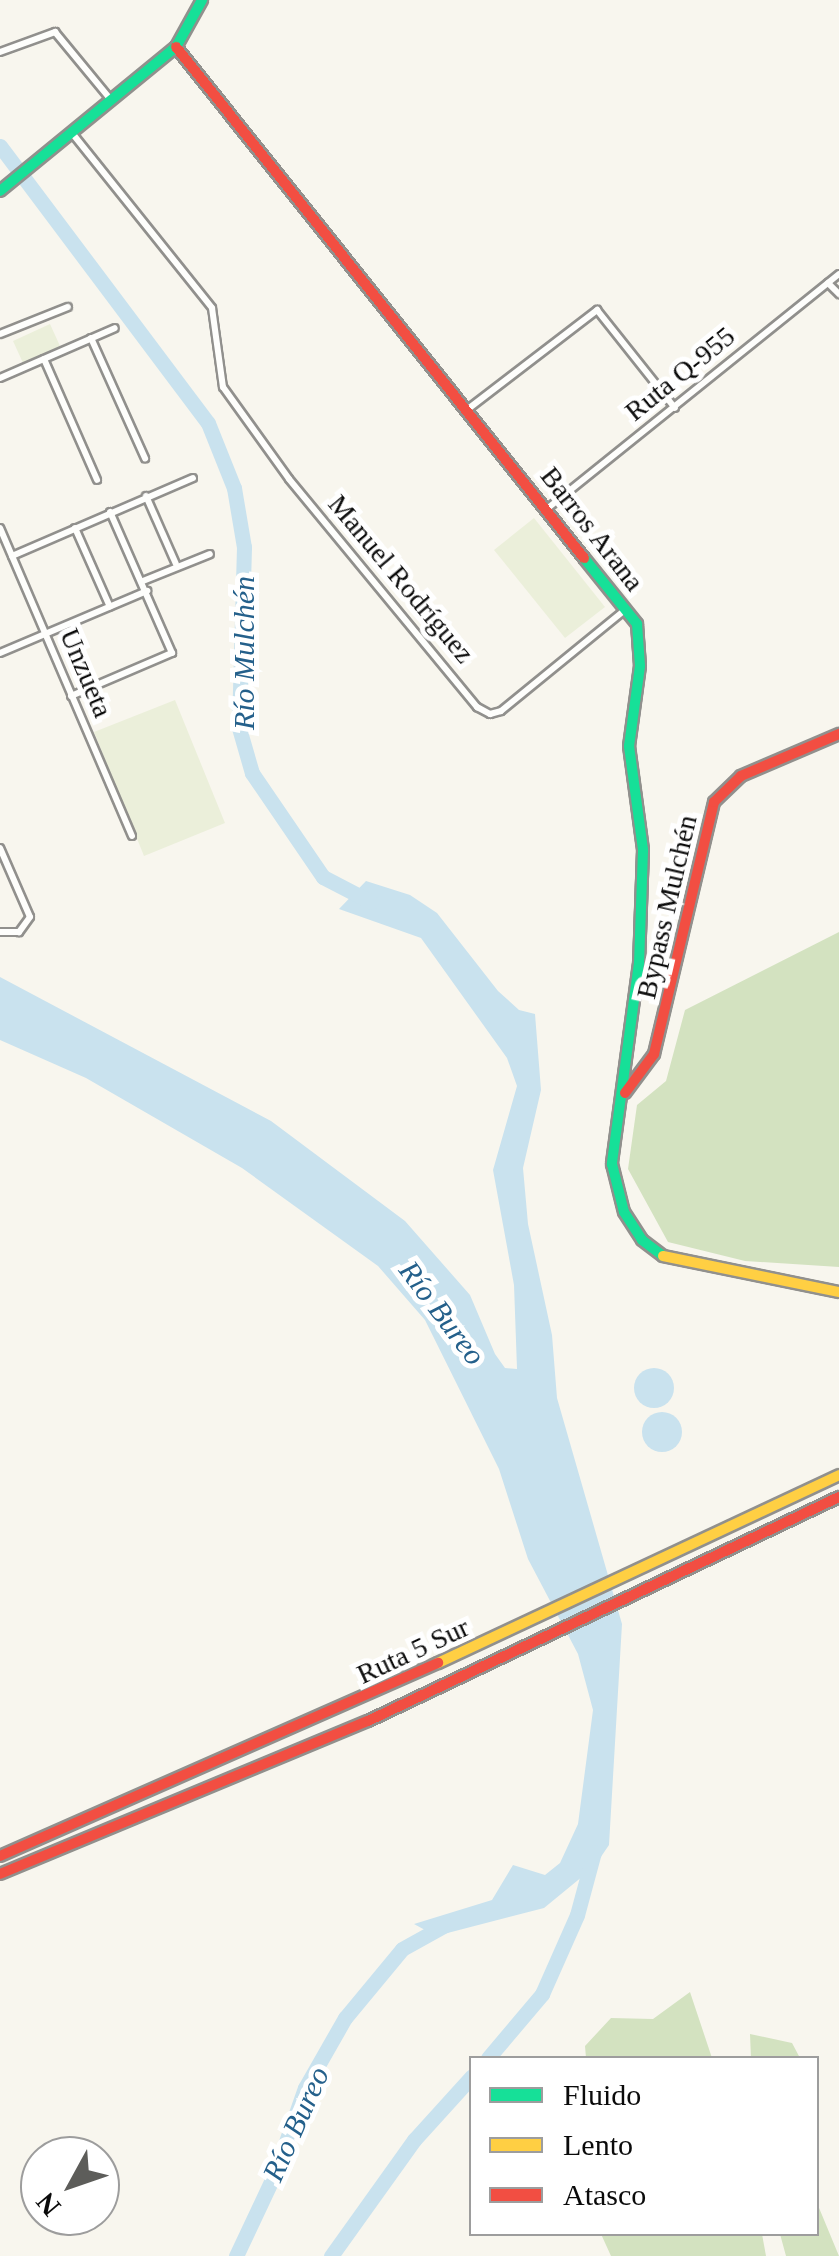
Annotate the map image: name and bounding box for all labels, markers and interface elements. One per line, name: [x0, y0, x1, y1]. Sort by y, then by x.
street label: Ruta Q-955: [618, 320, 742, 428]
street label: Barros Arana: [533, 460, 651, 598]
street label: Manuel Rodríguez: [321, 488, 481, 670]
water label: Río Mulchén: [226, 576, 262, 730]
street label: Unzueta: [52, 624, 120, 722]
street label: Bypass Mulchén: [630, 812, 704, 1002]
water label: Río Bureo: [391, 1254, 493, 1372]
street label: Ruta 5 Sur: [352, 1610, 474, 1692]
legend: [469, 2056, 819, 2236]
water label: Río Bureo: [255, 2061, 337, 2187]
text: Fluido: [563, 2078, 641, 2111]
text: Lento: [563, 2128, 633, 2161]
north arrow: [20, 2136, 120, 2236]
text: Atasco: [563, 2178, 646, 2211]
text: N: [30, 2187, 67, 2222]

